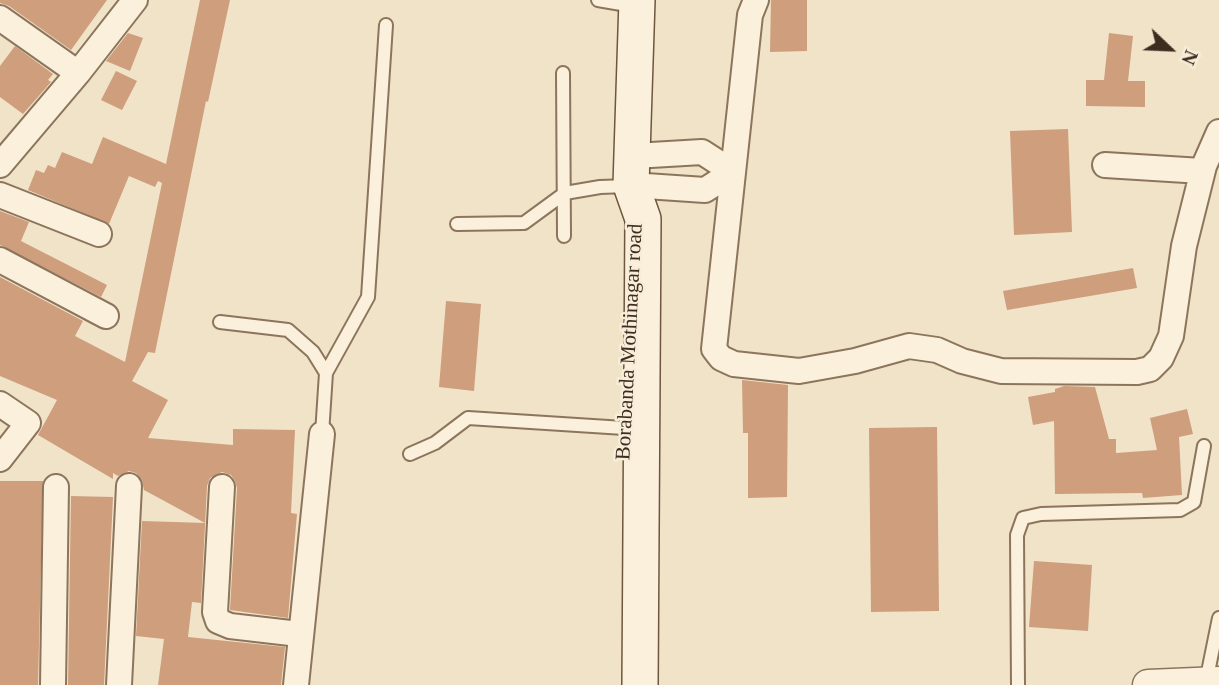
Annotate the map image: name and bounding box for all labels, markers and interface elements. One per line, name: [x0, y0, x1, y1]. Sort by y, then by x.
north arrow: [1135, 14, 1205, 84]
text: N: [1177, 47, 1202, 68]
street label: Borabanda Mothinagar road: [611, 223, 649, 461]

